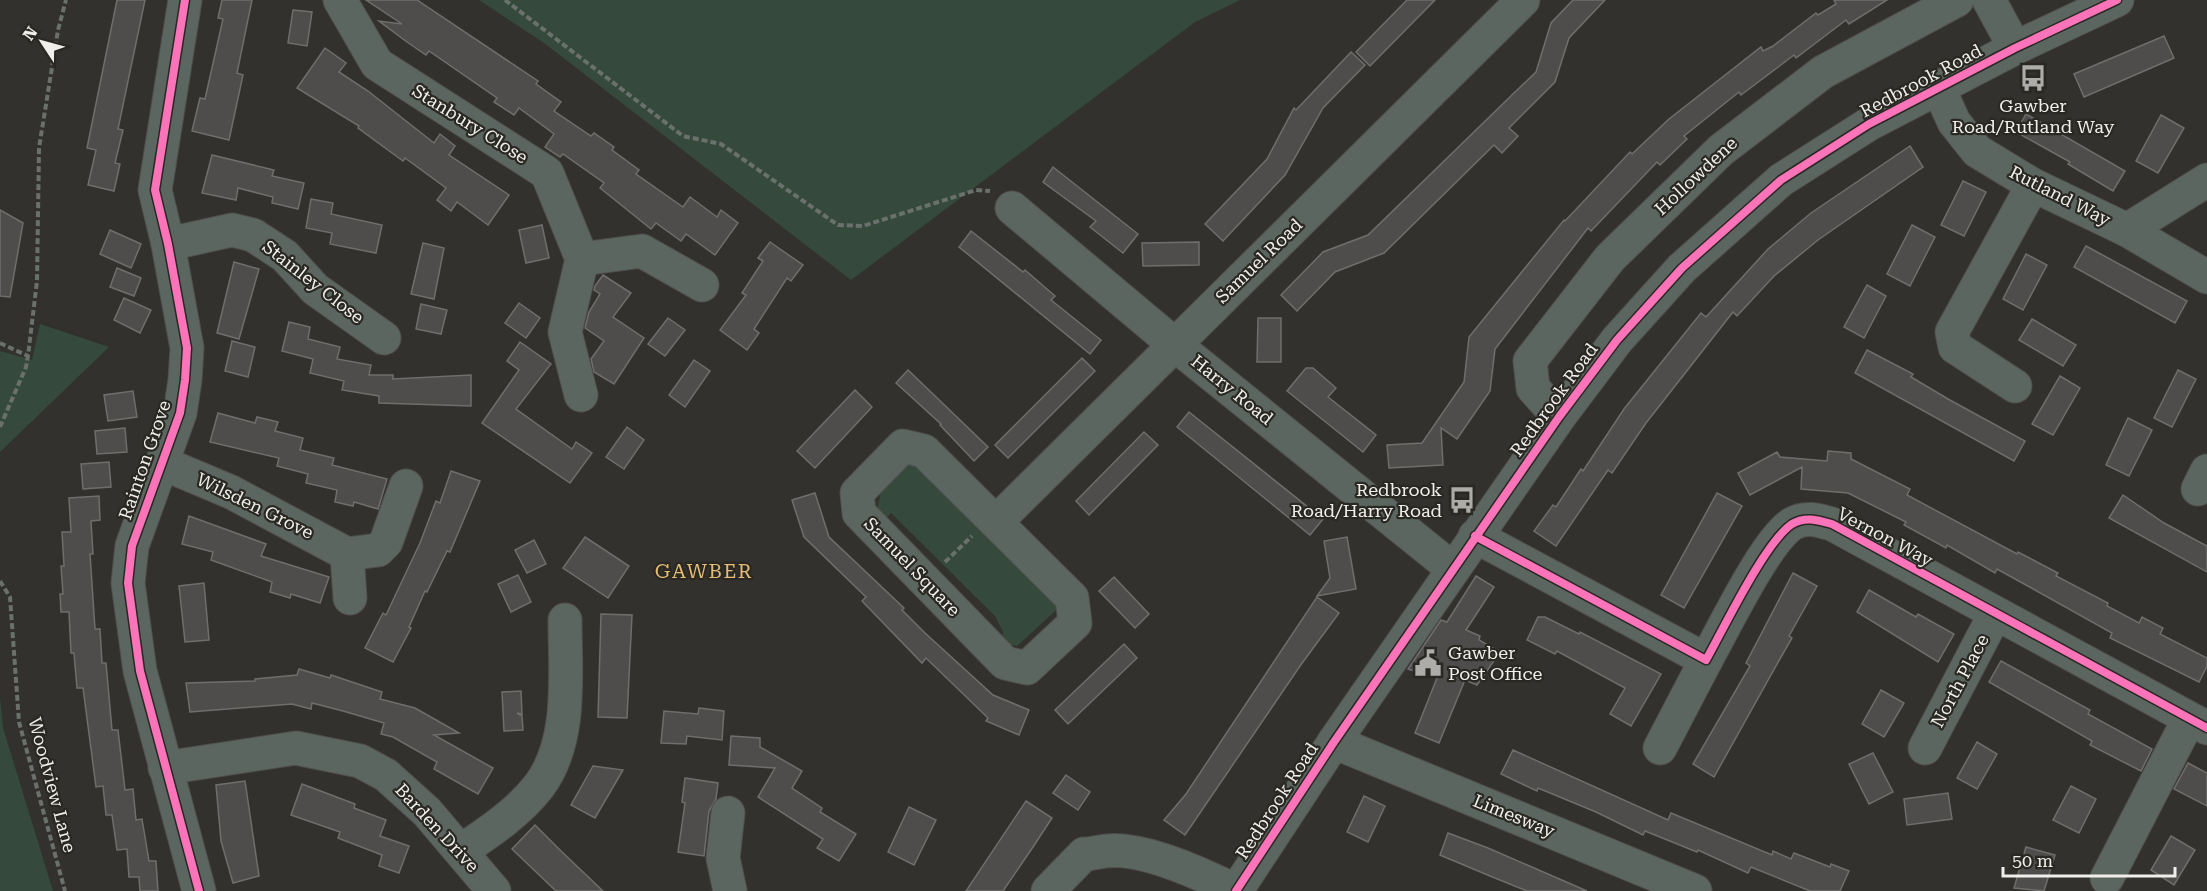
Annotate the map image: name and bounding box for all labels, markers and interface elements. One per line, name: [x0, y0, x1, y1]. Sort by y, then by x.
north arrow: [12, 12, 72, 72]
text: N: [19, 23, 42, 44]
street label: Redbrook Road: [1856, 39, 1986, 121]
bus stop icon: Gawber Road/Rutland Way: [2018, 63, 2048, 93]
street label: Stanbury Close: [409, 80, 532, 168]
place label: Gawber Road/Rutland Way: [1952, 95, 2115, 137]
street label: Hollowdene: [1650, 132, 1741, 219]
street label: Rutland Way: [2006, 161, 2115, 230]
street label: Samuel Road: [1211, 214, 1307, 307]
street label: Stainley Close: [258, 235, 368, 328]
street label: Redbrook Road: [1505, 339, 1602, 460]
street label: Harry Road: [1187, 350, 1278, 429]
street label: Rainton Grove: [114, 397, 175, 522]
street label: Wilsden Grove: [193, 468, 317, 543]
place label: Redbrook Road/Harry Road: [1291, 479, 1442, 521]
bus stop icon: Redbrook Road/Harry Road: [1447, 485, 1477, 515]
street label: Vernon Way: [1834, 503, 1937, 571]
street label: Samuel Square: [860, 513, 965, 621]
district label: GAWBER: [655, 559, 753, 583]
street label: North Place: [1926, 631, 1993, 731]
place label: Gawber Post Office: [1448, 642, 1542, 684]
public building icon: Gawber Post Office: [1413, 648, 1443, 678]
street label: Woodview Lane: [24, 715, 81, 855]
street label: Redbrook Road: [1231, 738, 1322, 863]
street label: Barden Drive: [391, 779, 484, 876]
street label: Limesway: [1470, 790, 1558, 842]
scale bar: [2003, 840, 2176, 878]
text: 50 m: [2012, 850, 2053, 871]

